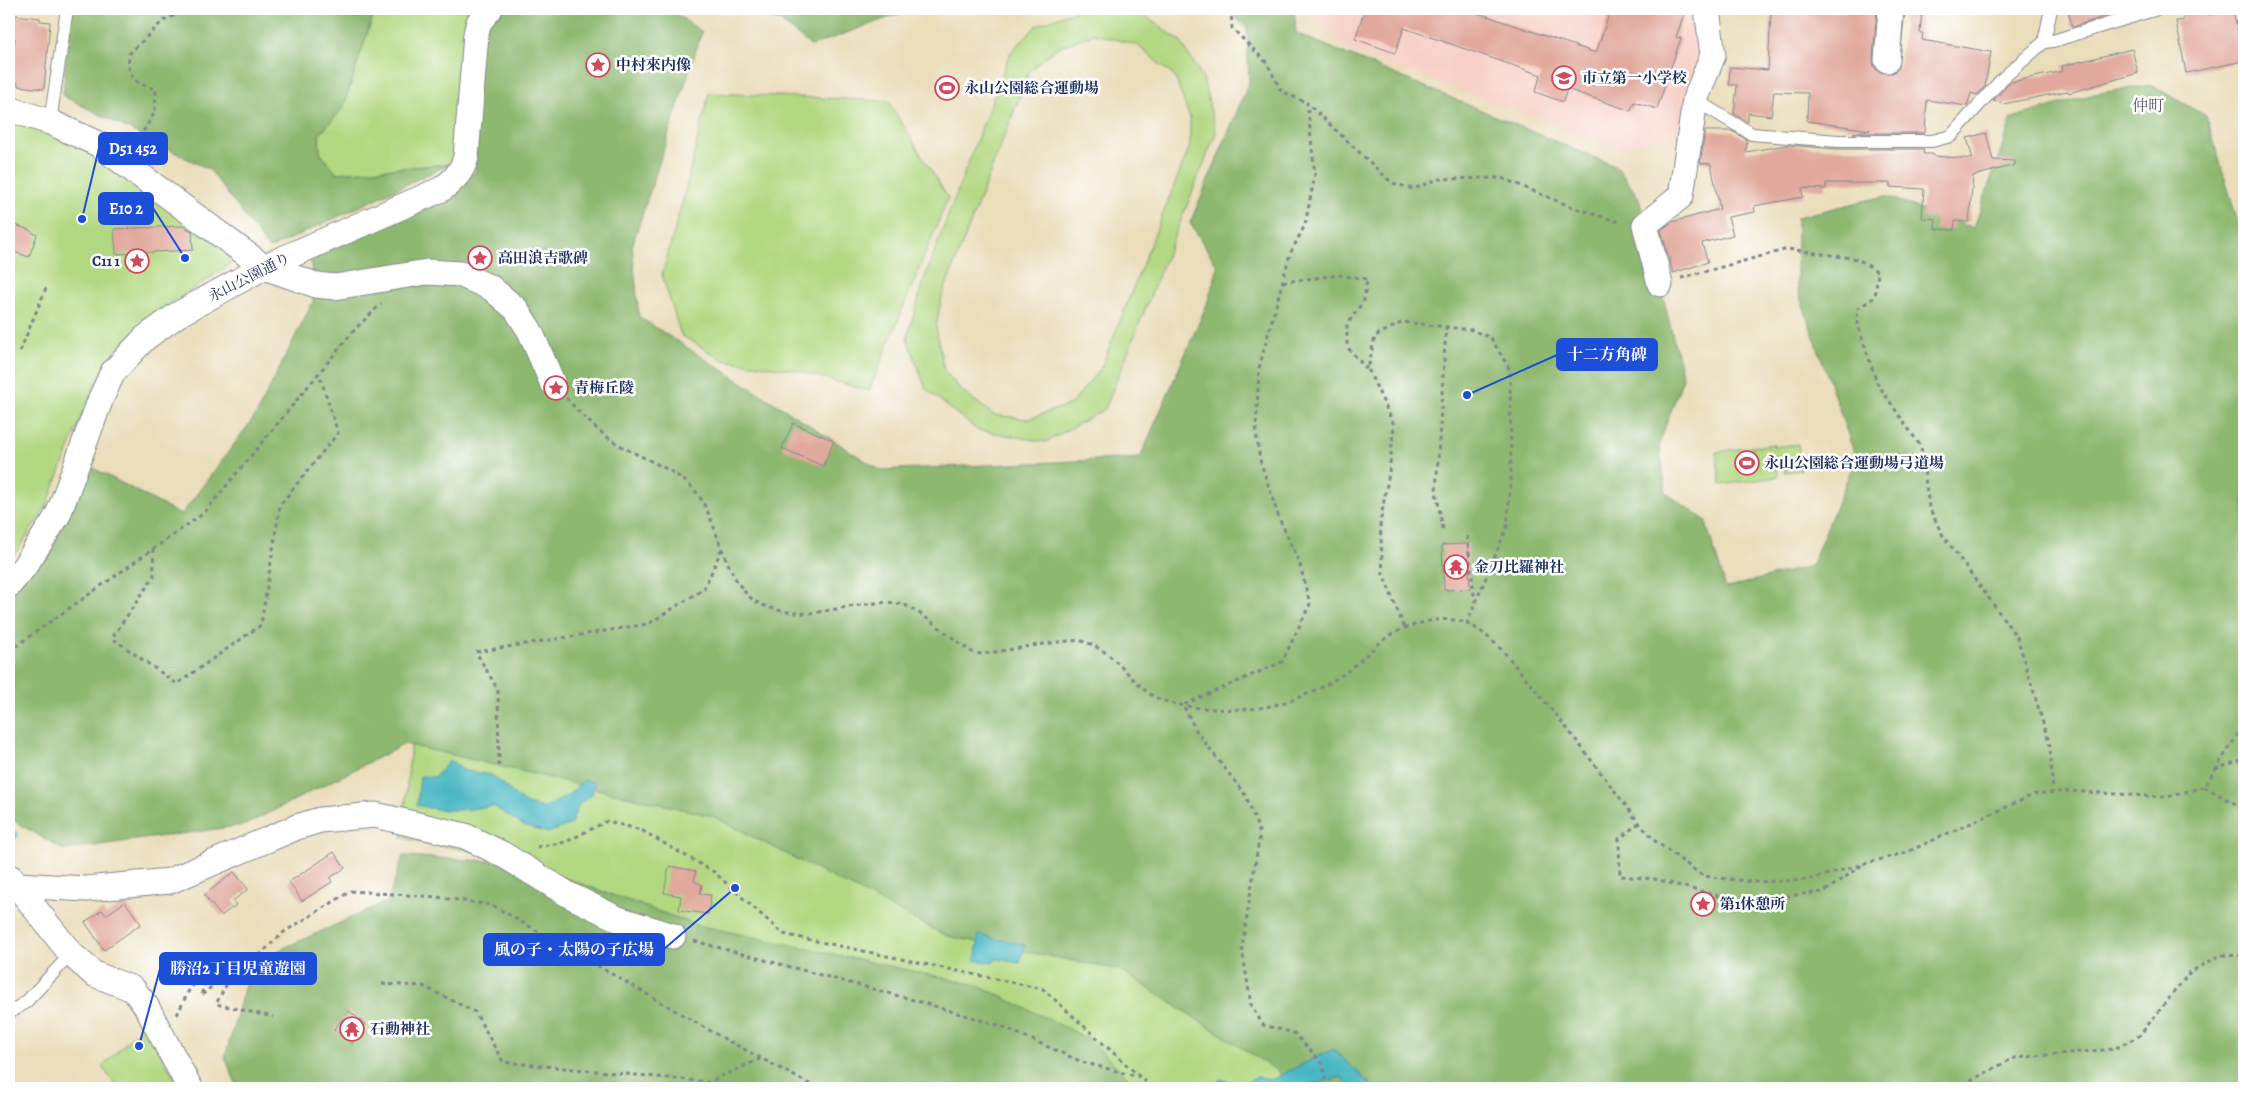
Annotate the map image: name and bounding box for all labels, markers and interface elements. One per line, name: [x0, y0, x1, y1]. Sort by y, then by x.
place icon: 中村來内像: [585, 52, 611, 78]
place label: 中村來内像: [616, 55, 691, 75]
school or university icon: 市立第一小学校: [1551, 65, 1577, 91]
place label: 市立第一小学校: [1582, 68, 1687, 88]
sports icon: 永山公園総合運動場: [934, 75, 960, 101]
place label: 永山公園総合運動場: [964, 78, 1099, 98]
district label: 仲町: [2132, 95, 2164, 117]
callout: D51 452: [99, 133, 167, 164]
text: D51 452: [109, 138, 158, 160]
callout: E10 2: [99, 193, 153, 224]
text: E10 2: [109, 198, 143, 220]
place icon: 高田浪吉歌碑: [467, 245, 493, 271]
place icon: C11 1: [124, 248, 150, 274]
street label: 永山公園通り: [204, 248, 294, 306]
place label: 高田浪吉歌碑: [498, 248, 588, 268]
place label: C11 1: [92, 251, 121, 271]
callout: 十二方角碑: [1557, 339, 1657, 370]
text: 十二方角碑: [1567, 344, 1647, 366]
place icon: 青梅丘陵: [543, 375, 569, 401]
place label: 青梅丘陵: [574, 378, 634, 398]
sports icon: 永山公園総合運動場弓道場: [1734, 450, 1760, 476]
place label: 永山公園総合運動場弓道場: [1764, 453, 1944, 473]
temple icon: 金刀比羅神社: [1443, 554, 1469, 580]
place label: 金刀比羅神社: [1474, 557, 1564, 577]
place icon: 第1休憩所: [1690, 891, 1716, 917]
place label: 第1休憩所: [1720, 894, 1785, 914]
callout: 風の子・太陽の子広場: [484, 934, 664, 965]
text: 風の子・太陽の子広場: [494, 939, 654, 961]
callout: 勝沼2丁目児童遊園: [160, 953, 316, 984]
text: 勝沼2丁目児童遊園: [170, 958, 306, 980]
temple icon: 石動神社: [339, 1016, 365, 1042]
place label: 石動神社: [370, 1019, 430, 1039]

